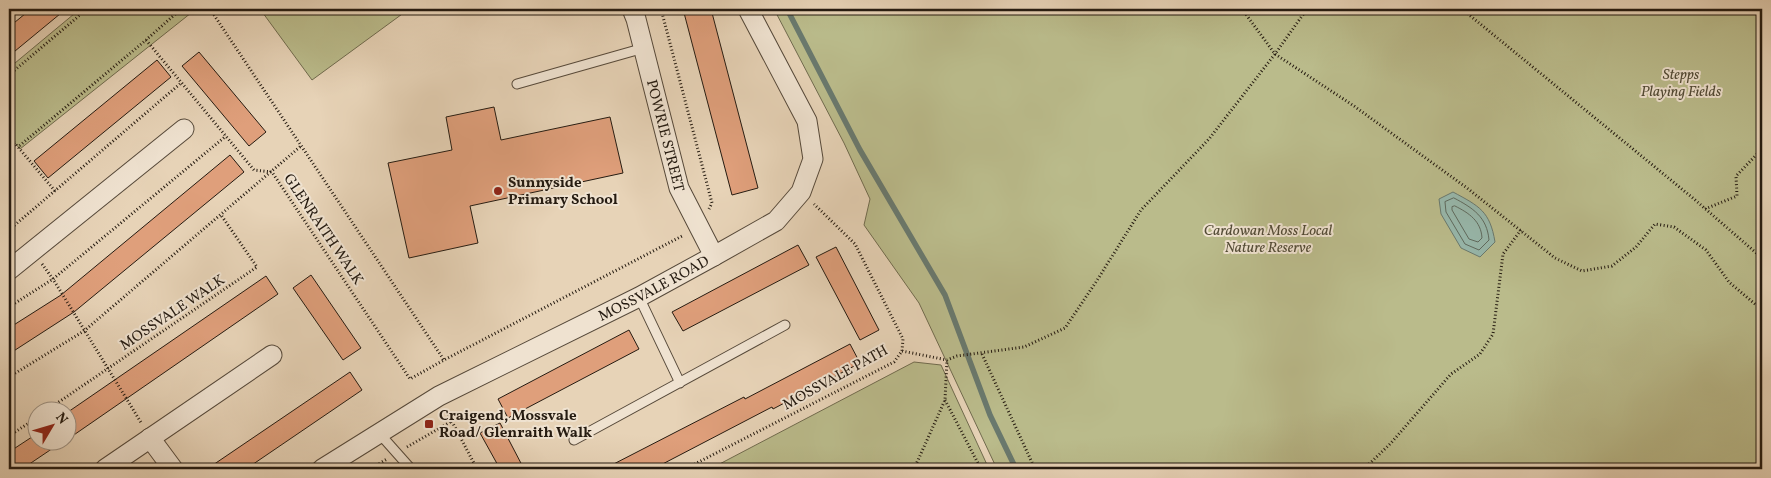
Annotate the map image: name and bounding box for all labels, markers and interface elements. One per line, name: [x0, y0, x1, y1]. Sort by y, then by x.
park label: Stepps Playing Fields: [1641, 65, 1722, 103]
street label: POWRIE STREET: [640, 78, 689, 194]
street label: GLENRAITH WALK: [278, 170, 368, 290]
place label: Sunnyside Primary School: [508, 173, 618, 211]
marker: Sunnyside Primary School: [492, 185, 504, 197]
park label: Cardowan Moss Local Nature Reserve: [1204, 221, 1333, 259]
street label: MOSSVALE ROAD: [595, 251, 714, 328]
street label: MOSSVALE WALK: [116, 270, 230, 356]
street label: MOSSVALE PATH: [779, 341, 892, 416]
north arrow: [28, 400, 78, 450]
place label: Craigend, Mossvale Road/ Glenraith Walk: [439, 406, 592, 444]
text: N: [50, 409, 72, 429]
marker: Craigend, Mossvale Road/ Glenraith Walk: [423, 418, 435, 430]

